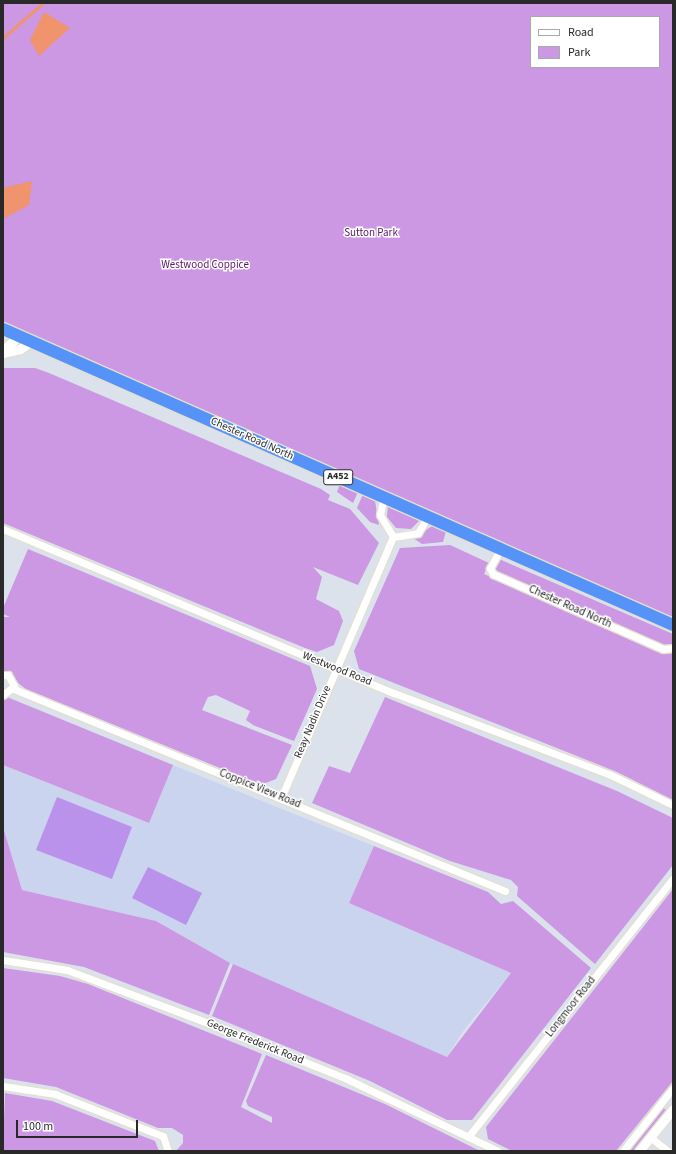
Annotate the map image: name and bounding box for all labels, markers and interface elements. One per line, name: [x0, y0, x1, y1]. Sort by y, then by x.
legend: [530, 16, 660, 68]
text: Road: [568, 24, 594, 41]
text: Park: [568, 44, 590, 61]
park label: Sutton Park: [344, 226, 398, 240]
park label: Westwood Coppice: [161, 258, 249, 272]
street label: Chester Road North: [208, 415, 296, 463]
road number: A452: [323, 469, 353, 485]
street label: Chester Road North: [526, 583, 614, 631]
street label: Westwood Road: [300, 649, 374, 689]
street label: Reay Nadin Drive: [292, 684, 334, 760]
street label: Coppice View Road: [217, 767, 303, 811]
street label: Longmoor Road: [543, 974, 599, 1040]
street label: George Frederick Road: [204, 1016, 306, 1068]
scale bar: [18, 1112, 140, 1138]
text: 100 m: [23, 1118, 53, 1135]

